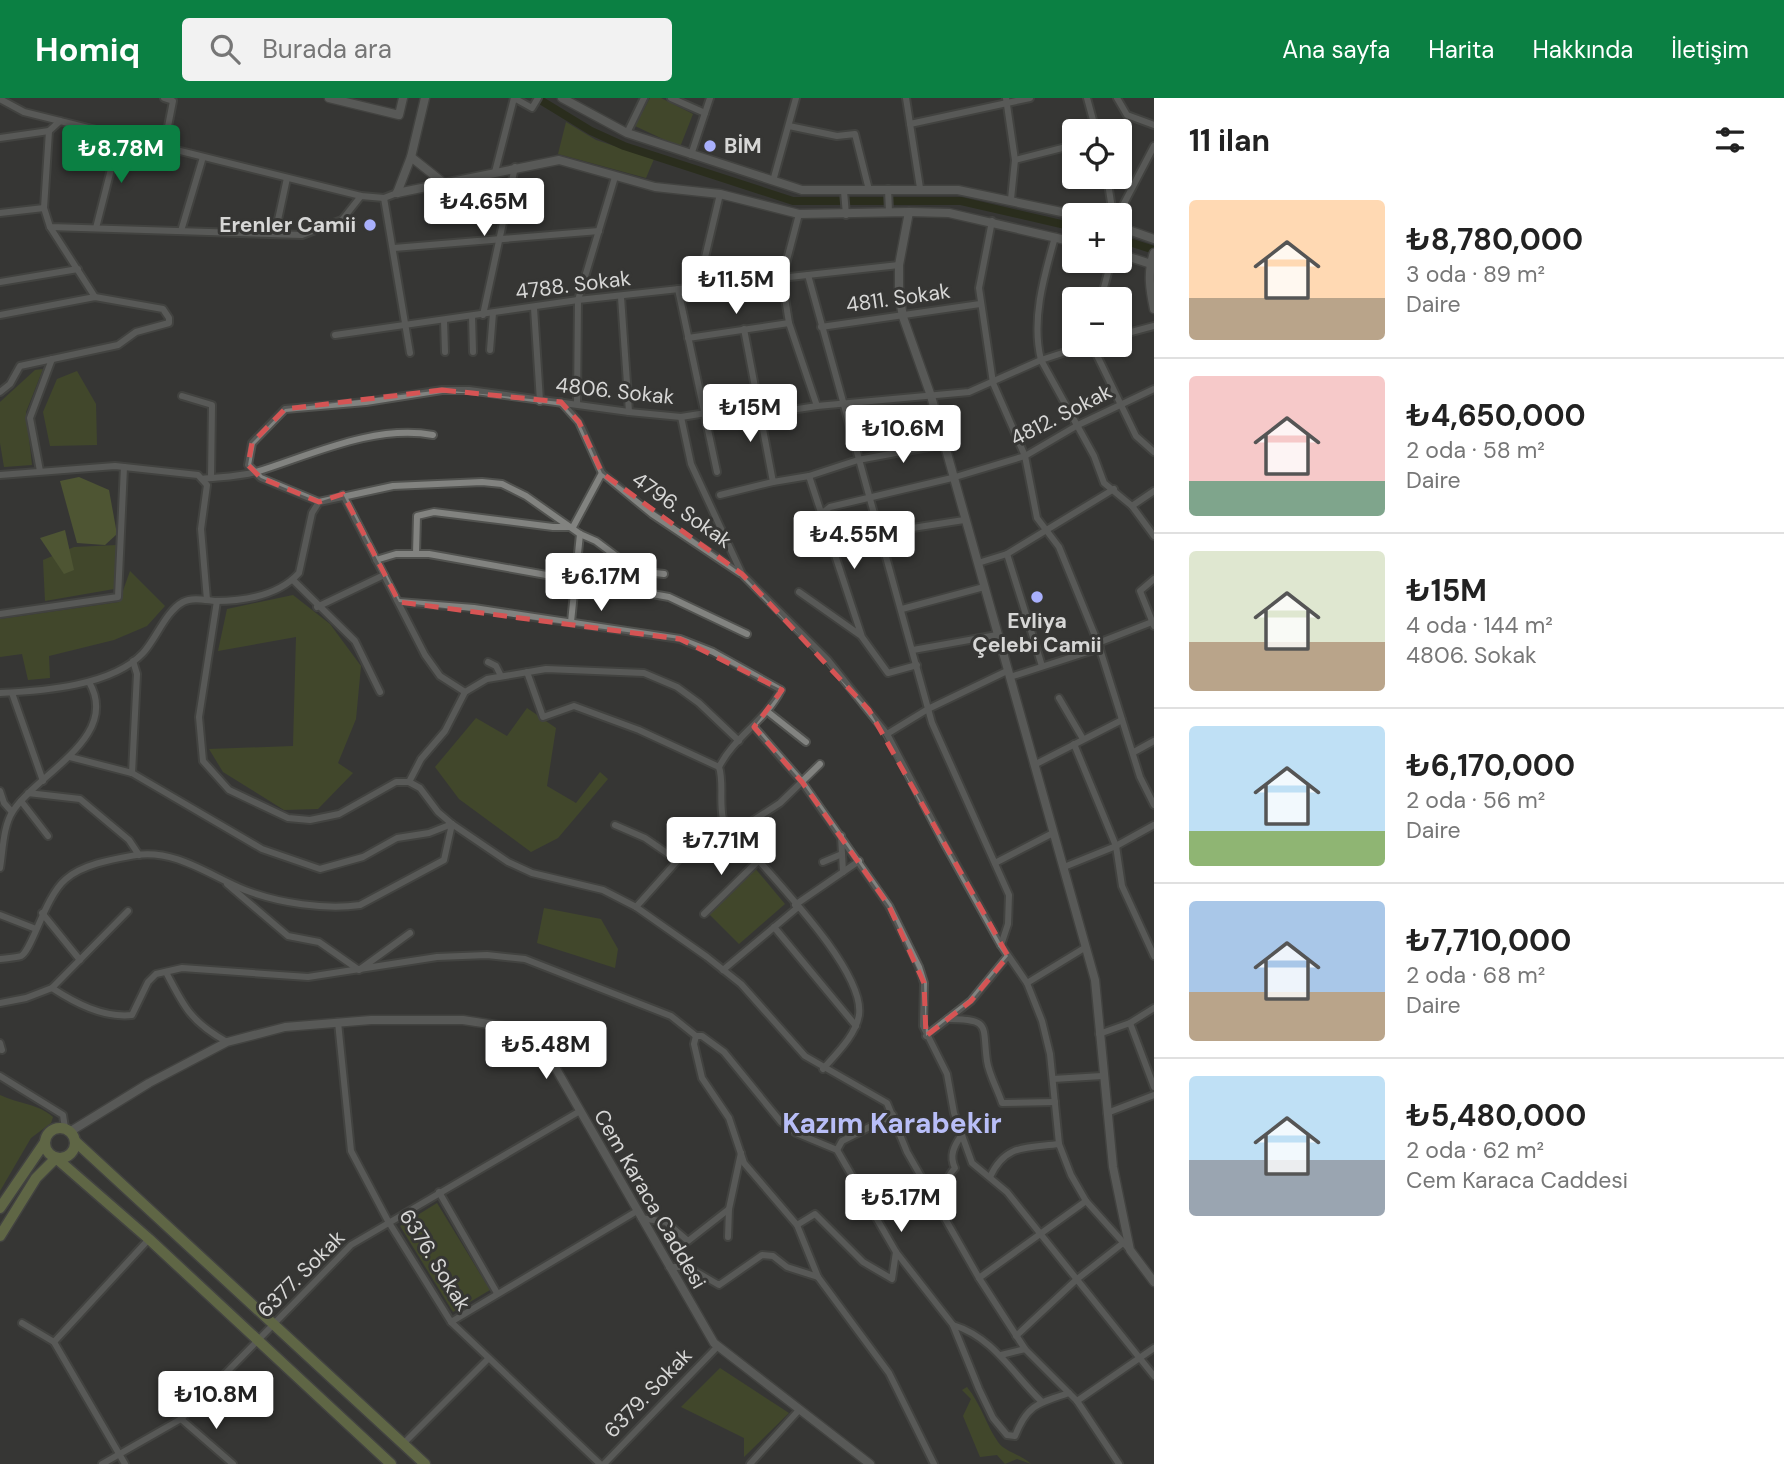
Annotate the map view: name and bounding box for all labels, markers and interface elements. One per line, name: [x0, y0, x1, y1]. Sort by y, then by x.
search box: [182, 18, 672, 81]
text: Homiq: [35, 28, 140, 71]
icon: search: [206, 30, 244, 68]
text: Burada ara: [262, 32, 392, 66]
text: Ana sayfa: [1282, 34, 1390, 65]
text: Harita: [1428, 34, 1494, 65]
text: Hakkında: [1532, 34, 1633, 65]
text: İletişim: [1671, 34, 1749, 65]
map controls: [1062, 119, 1132, 357]
button: locate: [1062, 119, 1132, 189]
text: 11 ilan: [1189, 121, 1270, 160]
icon: filters: [1711, 121, 1749, 159]
pin: ₺8.78M: [64, 126, 178, 185]
place label: BİM: [724, 132, 762, 160]
text: ₺8.78M: [78, 133, 164, 163]
marker: BİM: [702, 138, 718, 154]
pin: ₺4.65M: [427, 178, 541, 238]
text: ₺4.65M: [440, 186, 528, 216]
button: +: [1062, 203, 1132, 273]
place label: Erenler Camii: [219, 211, 356, 239]
marker: Erenler Camii: [362, 217, 378, 233]
text: ₺8,780,000: [1406, 220, 1583, 259]
icon: home: [1245, 228, 1329, 312]
pin: ₺11.5M: [679, 256, 793, 316]
text: 3 oda · 89 m²: [1406, 259, 1545, 289]
street label: 4788. Sokak: [514, 264, 633, 306]
text: ₺11.5M: [698, 264, 774, 294]
street label: 4811. Sokak: [844, 277, 952, 319]
button: −: [1062, 287, 1132, 357]
text: Daire: [1406, 289, 1461, 319]
street label: 4806. Sokak: [554, 371, 676, 411]
street label: 4812. Sokak: [1005, 377, 1117, 453]
pin: ₺15M: [709, 384, 791, 444]
text: ₺15M: [719, 392, 781, 422]
text: ₺4,650,000: [1406, 396, 1586, 435]
icon: home: [1245, 404, 1329, 488]
pin: ₺10.6M: [846, 406, 960, 465]
text: ₺10.6M: [862, 413, 944, 443]
text: 2 oda · 58 m²: [1406, 435, 1545, 465]
street label: 4796. Sokak: [627, 465, 738, 555]
text: Daire: [1406, 465, 1461, 495]
pin: ₺4.55M: [797, 512, 911, 571]
text: ₺4.55M: [810, 519, 898, 549]
pin: ₺6.17M: [544, 554, 658, 613]
text: ₺6.17M: [562, 561, 640, 591]
text: ₺15M: [1406, 571, 1487, 610]
icon: home: [1245, 579, 1329, 663]
marker: Evliya Çelebi Camii: [1029, 589, 1045, 605]
place label: Evliya Çelebi Camii: [972, 607, 1102, 659]
text: 4 oda · 144 m²: [1406, 610, 1553, 640]
text: 4806. Sokak: [1406, 640, 1536, 670]
text: ₺6,170,000: [1406, 746, 1575, 785]
icon: home: [1245, 754, 1329, 838]
text: 2 oda · 56 m²: [1406, 785, 1545, 815]
text: Daire: [1406, 815, 1461, 845]
pin: ₺7.71M: [664, 818, 778, 877]
text: ₺7.71M: [683, 825, 759, 855]
text: ₺7,710,000: [1406, 921, 1571, 960]
icon: home: [1245, 929, 1329, 1013]
text: 2 oda · 68 m²: [1406, 960, 1545, 990]
text: Daire: [1406, 990, 1461, 1020]
pin: ₺5.48M: [489, 1021, 603, 1081]
text: ₺5.48M: [502, 1029, 591, 1059]
text: ₺5,480,000: [1406, 1096, 1586, 1135]
street label: Cem Karaca Caddesi: [587, 1104, 713, 1294]
icon: home: [1245, 1104, 1329, 1188]
district label: Kazım Karabekir: [782, 1105, 1002, 1142]
text: 2 oda · 62 m²: [1406, 1135, 1544, 1165]
text: Cem Karaca Caddesi: [1406, 1165, 1628, 1195]
pin: ₺5.17M: [844, 1174, 958, 1234]
text: ₺5.17M: [861, 1182, 941, 1212]
street label: 6376. Sokak: [393, 1204, 478, 1317]
street label: 6377. Sokak: [251, 1224, 351, 1324]
street label: 6379. Sokak: [598, 1341, 698, 1444]
pin: ₺10.8M: [159, 1372, 273, 1431]
text: ₺10.8M: [174, 1379, 258, 1409]

